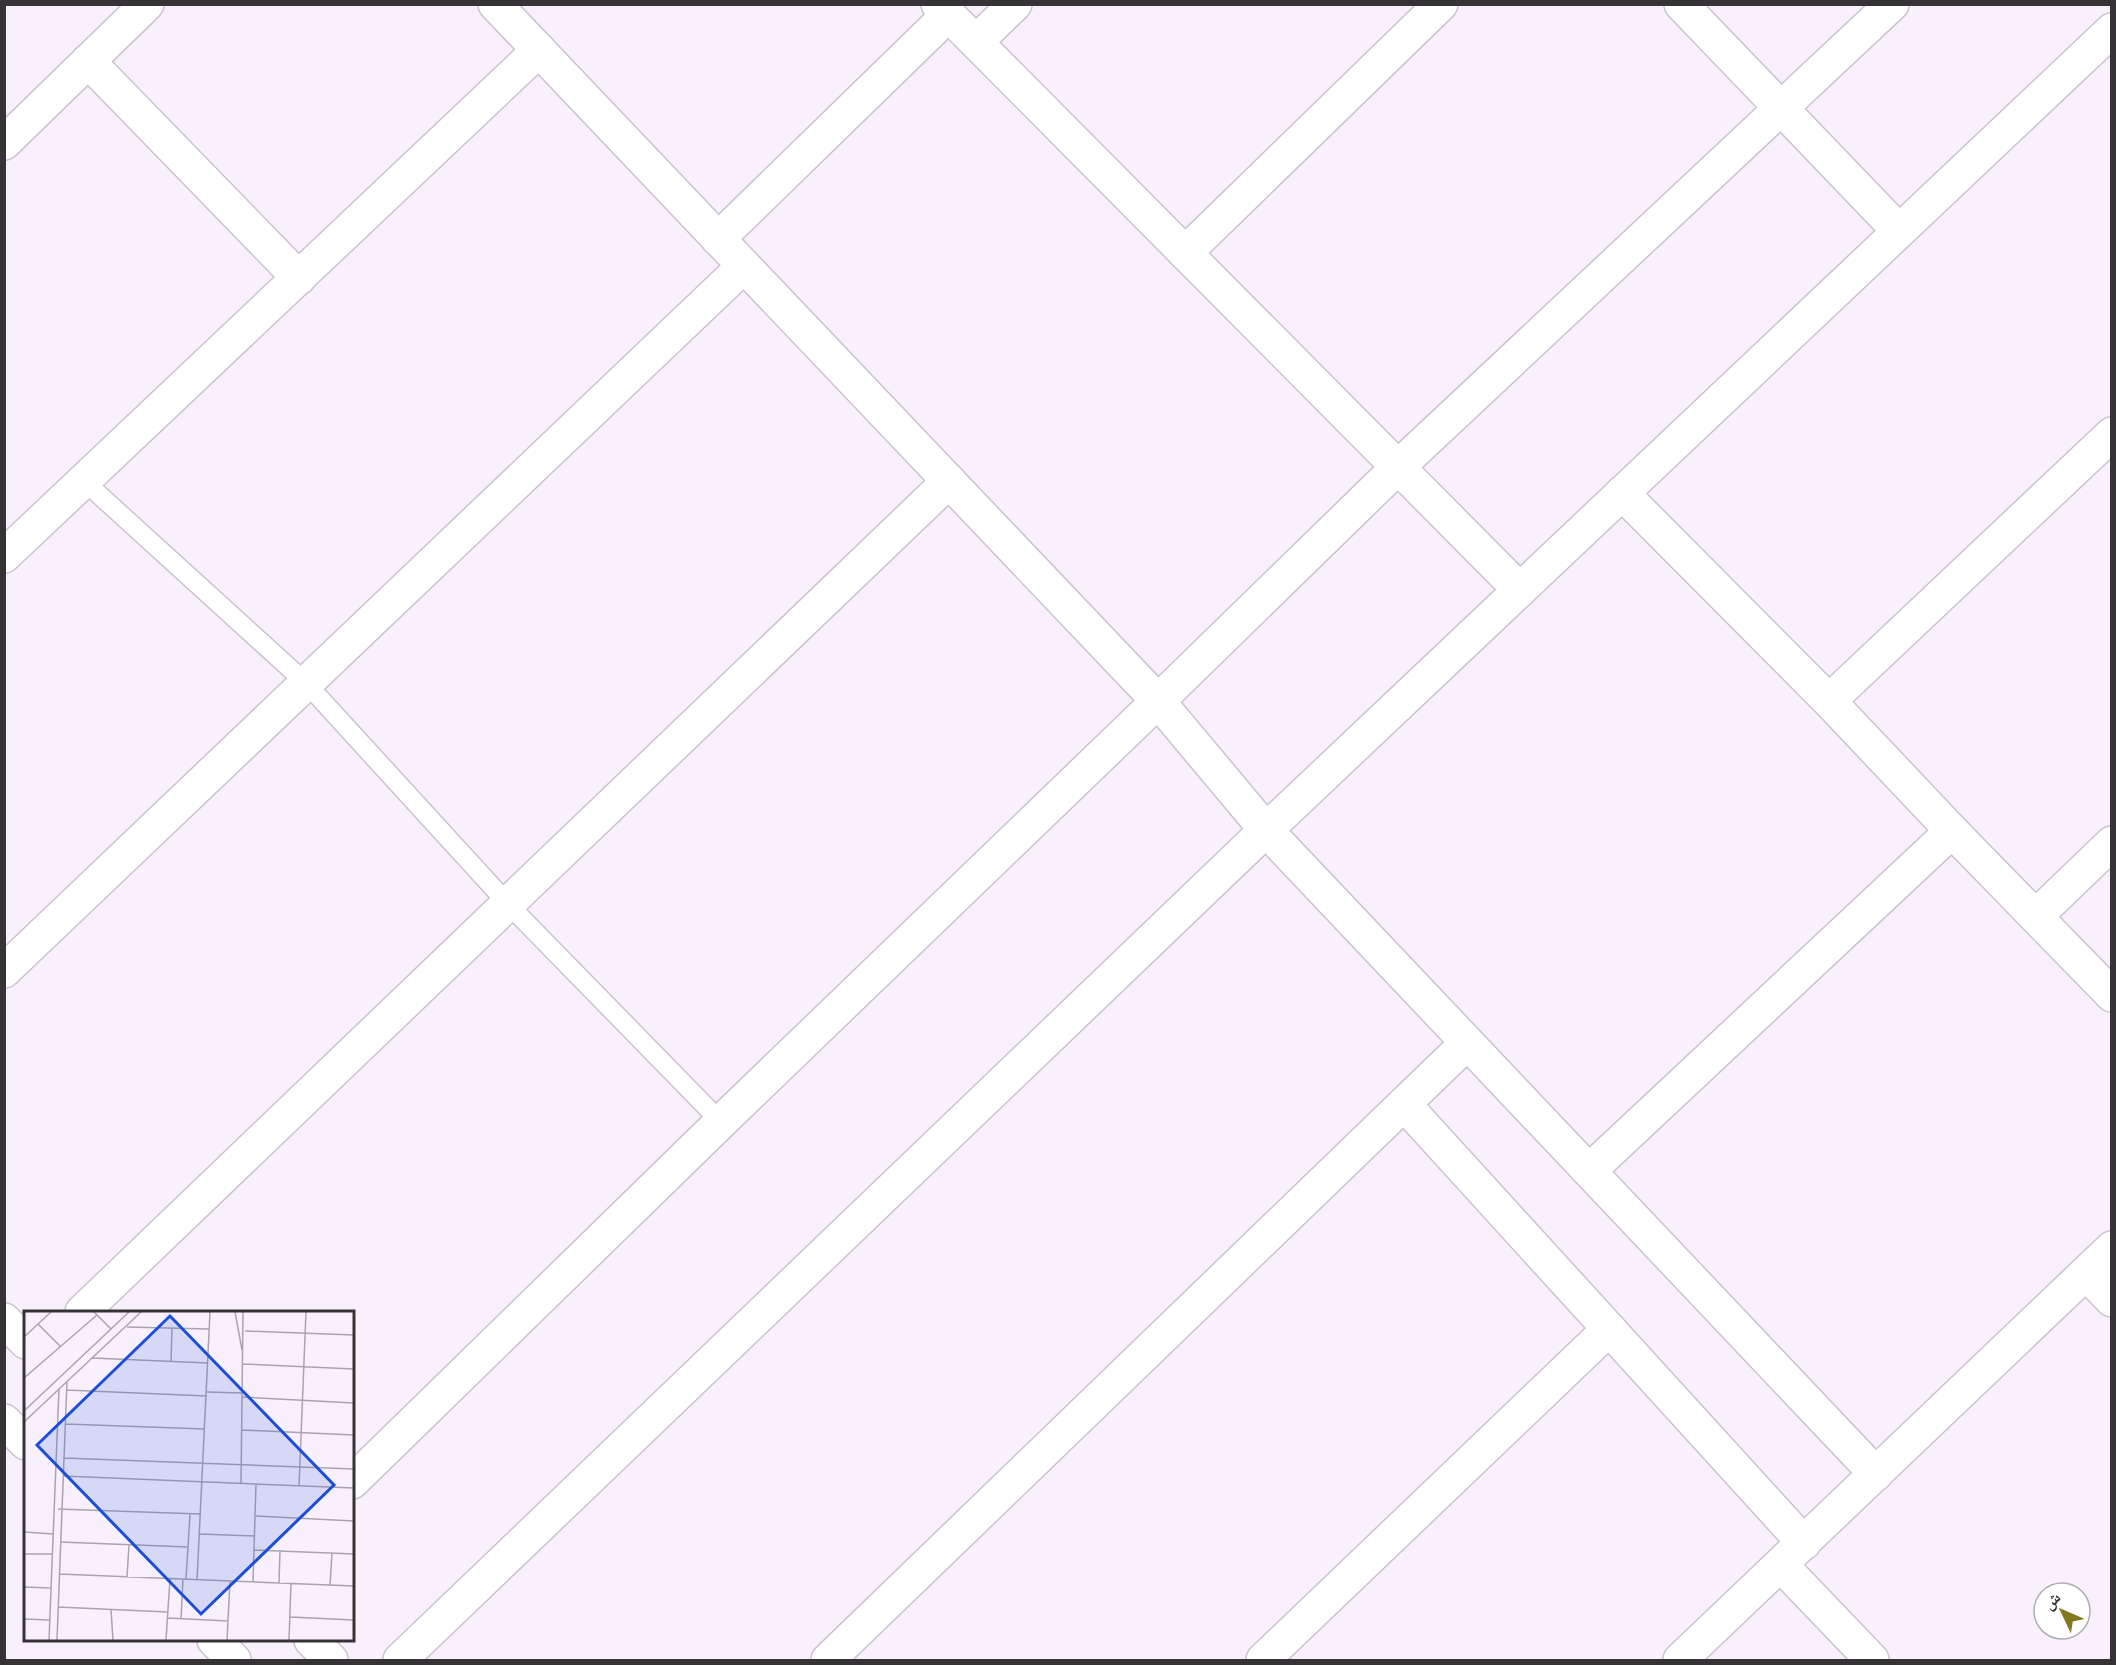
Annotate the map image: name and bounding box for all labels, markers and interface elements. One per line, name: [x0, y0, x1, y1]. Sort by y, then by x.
inset map: [24, 1311, 354, 1641]
north arrow: [2032, 1581, 2092, 1641]
text: ش: [2039, 1588, 2064, 1614]

